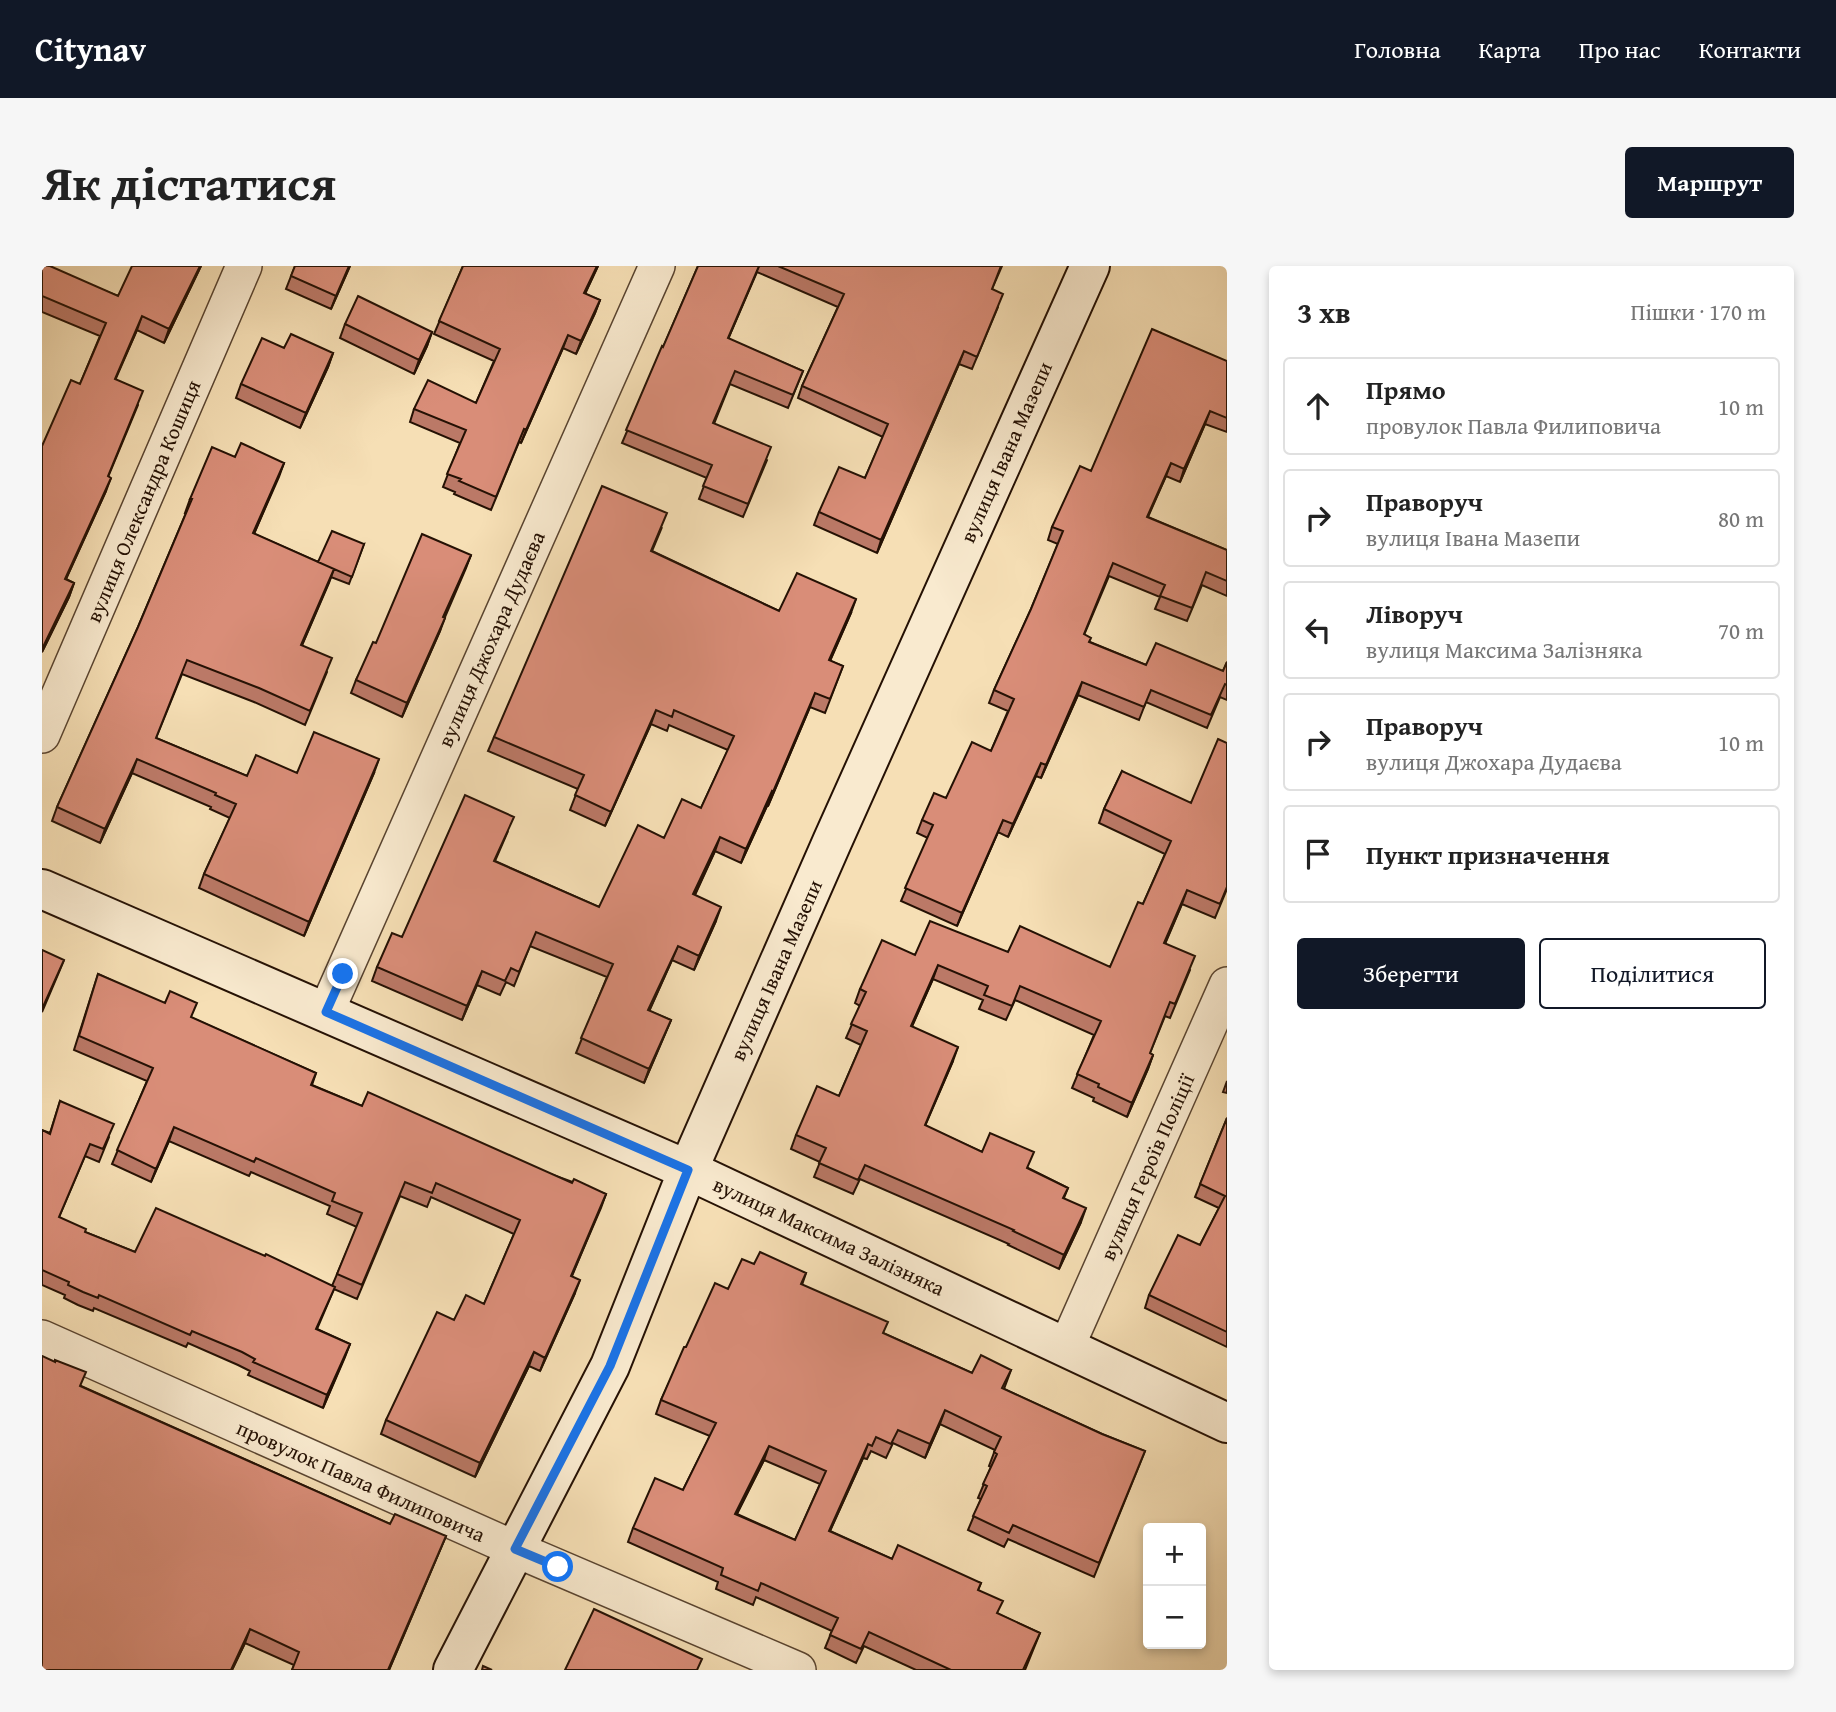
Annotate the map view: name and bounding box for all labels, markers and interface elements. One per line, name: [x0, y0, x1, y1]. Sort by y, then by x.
text: Citynav: [35, 25, 146, 73]
text: Головна: [1354, 32, 1441, 67]
text: Карта: [1479, 32, 1541, 67]
text: Про нас: [1579, 32, 1661, 67]
text: Контакти: [1699, 32, 1801, 67]
text: Як дістатися: [42, 146, 336, 218]
button: Маршрут: [1625, 147, 1794, 218]
text: 3 хв: [1297, 290, 1351, 334]
text: Пішки · 170 m: [1631, 295, 1766, 328]
street label: вулиця Івана Мазепи: [952, 356, 1060, 548]
text: Прямо: [1366, 370, 1446, 409]
street label: вулиця Олександра Кошиця: [78, 375, 208, 627]
icon: ahead: [1299, 387, 1337, 425]
text: 10 m: [1718, 390, 1764, 423]
text: провулок Павла Филиповича: [1366, 409, 1661, 442]
text: Праворуч: [1366, 482, 1483, 521]
icon: right: [1299, 499, 1337, 537]
text: 80 m: [1718, 502, 1764, 535]
text: вулиця Івана Мазепи: [1366, 521, 1580, 554]
street label: вулиця Джохара Дудаєва: [429, 526, 553, 752]
text: Ліворуч: [1366, 594, 1463, 633]
icon: left: [1299, 611, 1337, 649]
text: 70 m: [1718, 614, 1764, 647]
text: вулиця Максима Залізняка: [1366, 633, 1642, 666]
text: Праворуч: [1366, 706, 1483, 745]
icon: right: [1299, 723, 1337, 761]
text: 10 m: [1718, 726, 1764, 759]
text: вулиця Джохара Дудаєва: [1366, 745, 1622, 778]
icon: arrive: [1299, 835, 1337, 873]
text: Пункт призначення: [1366, 835, 1610, 874]
street label: вулиця Івана Мазепи: [722, 874, 830, 1066]
button: Зберегти: [1297, 938, 1525, 1009]
button: Поділитися: [1539, 938, 1766, 1009]
route end: [327, 958, 358, 989]
street label: вулиця Героїв Поліції: [1092, 1068, 1202, 1265]
street label: вулиця Максима Залізняка: [708, 1169, 950, 1303]
street label: провулок Павла Филиповича: [232, 1412, 490, 1550]
map controls: [1143, 1523, 1206, 1649]
button: +: [1143, 1523, 1206, 1586]
route start: [542, 1551, 573, 1582]
button: −: [1143, 1586, 1206, 1649]

